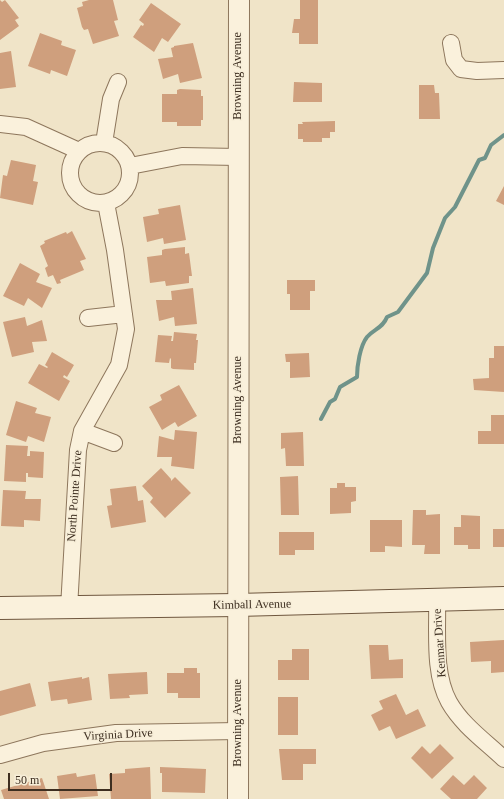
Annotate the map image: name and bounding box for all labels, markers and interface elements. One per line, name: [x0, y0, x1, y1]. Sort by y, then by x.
street label: Browning Avenue: [231, 32, 245, 120]
street label: Browning Avenue: [231, 356, 245, 444]
street label: North Pointe Drive: [65, 450, 85, 542]
street label: Kimball Avenue: [213, 597, 291, 613]
street label: Kenmar Drive: [430, 608, 450, 678]
street label: Browning Avenue: [231, 679, 245, 767]
street label: Virginia Drive: [83, 726, 153, 744]
scale bar: [10, 765, 114, 791]
text: 50 m: [15, 773, 39, 787]

